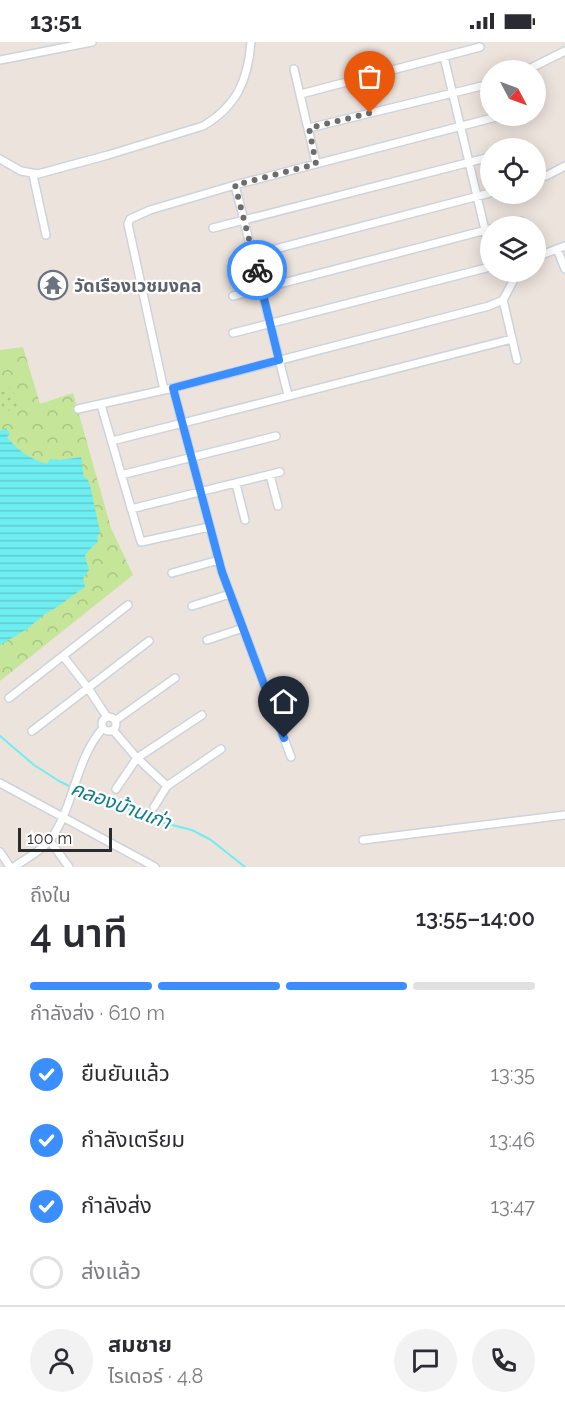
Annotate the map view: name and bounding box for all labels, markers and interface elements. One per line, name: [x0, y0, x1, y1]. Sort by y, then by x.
text: 13:51: [30, 8, 82, 34]
pin: [344, 51, 395, 113]
icon: bag: [353, 60, 386, 93]
north arrow: [480, 60, 546, 126]
map controls: [480, 60, 546, 282]
button: locate: [480, 138, 546, 204]
button: layers: [480, 216, 546, 282]
courier: [227, 240, 287, 300]
icon: bike: [241, 254, 274, 287]
temple icon: วัดเรืองเวชมงคล: [37, 269, 69, 301]
place label: วัดเรืองเวชมงคล: [74, 275, 201, 296]
pin: [258, 676, 309, 738]
icon: home: [267, 685, 300, 718]
water label: คลองบ้านเก่า: [68, 776, 175, 834]
scale bar: [18, 825, 112, 852]
text: 100 m: [27, 829, 72, 848]
text: ถึงใน: [30, 883, 71, 907]
text: 13:55–14:00: [416, 905, 535, 931]
text: 4 นาที: [30, 910, 128, 956]
text: กำลังส่ง · 610 m: [30, 1001, 165, 1025]
icon: check: [30, 1058, 63, 1091]
text: ยืนยันแล้ว: [81, 1060, 170, 1086]
text: 13:35: [490, 1062, 535, 1086]
icon: check: [30, 1124, 63, 1157]
text: กำลังเตรียม: [81, 1126, 185, 1152]
text: 13:46: [489, 1128, 535, 1152]
icon: check: [30, 1190, 63, 1223]
text: กำลังส่ง: [81, 1192, 152, 1218]
text: 13:47: [490, 1194, 535, 1218]
text: ส่งแล้ว: [81, 1258, 141, 1284]
button: person: [30, 1329, 93, 1392]
button: chat: [394, 1329, 457, 1392]
button: phone: [472, 1329, 535, 1392]
text: สมชาย: [108, 1331, 172, 1357]
text: ไรเดอร์ · 4.8: [108, 1364, 203, 1388]

